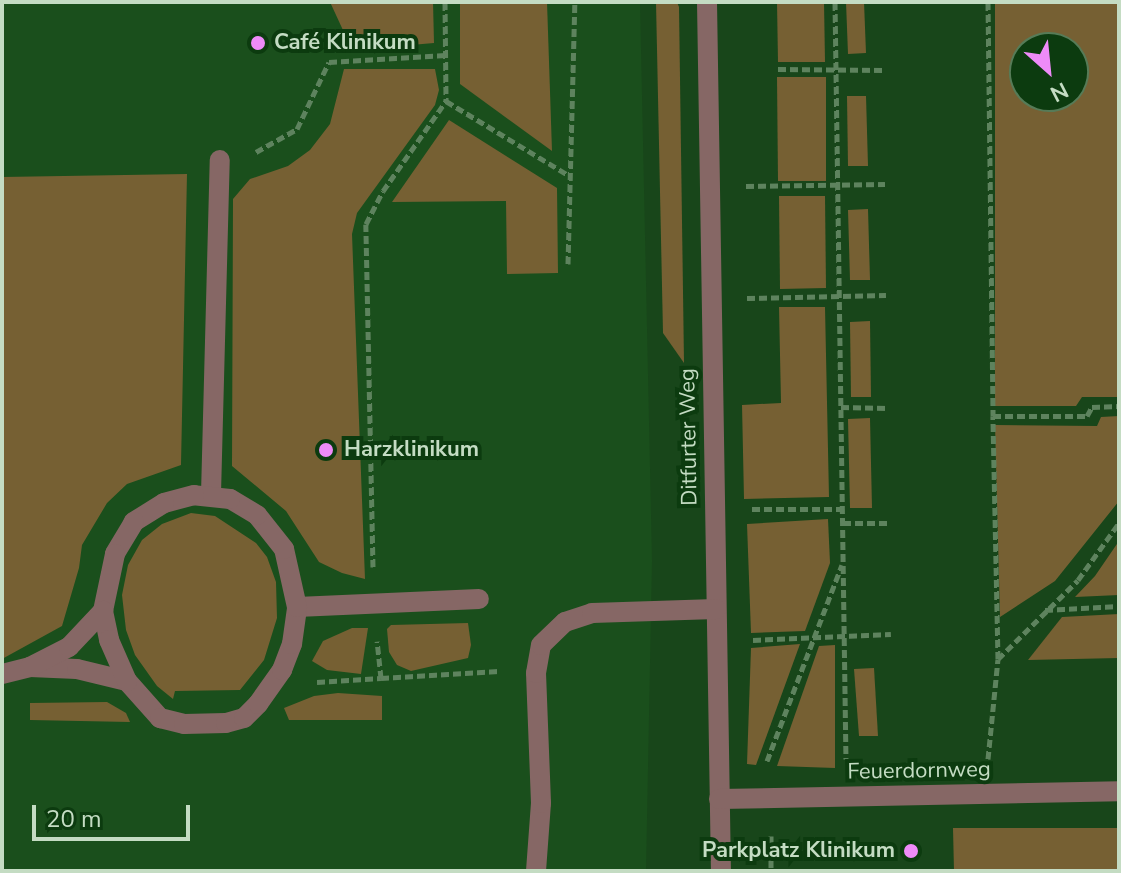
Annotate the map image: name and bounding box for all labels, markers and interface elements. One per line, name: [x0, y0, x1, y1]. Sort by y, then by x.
place label: Café Klinikum: [274, 30, 416, 56]
north arrow: [1009, 32, 1089, 112]
marker: Café Klinikum: [249, 34, 267, 52]
text: N: [1045, 74, 1073, 109]
street label: Ditfurter Weg: [675, 368, 703, 506]
place label: Harzklinikum: [344, 437, 479, 463]
marker: Harzklinikum: [315, 439, 337, 461]
street label: Feuerdornweg: [847, 757, 991, 785]
scale bar: [36, 789, 194, 839]
text: 20 m: [46, 803, 102, 835]
place label: Parkplatz Klinikum: [702, 838, 895, 864]
marker: Parkplatz Klinikum: [902, 842, 920, 860]

